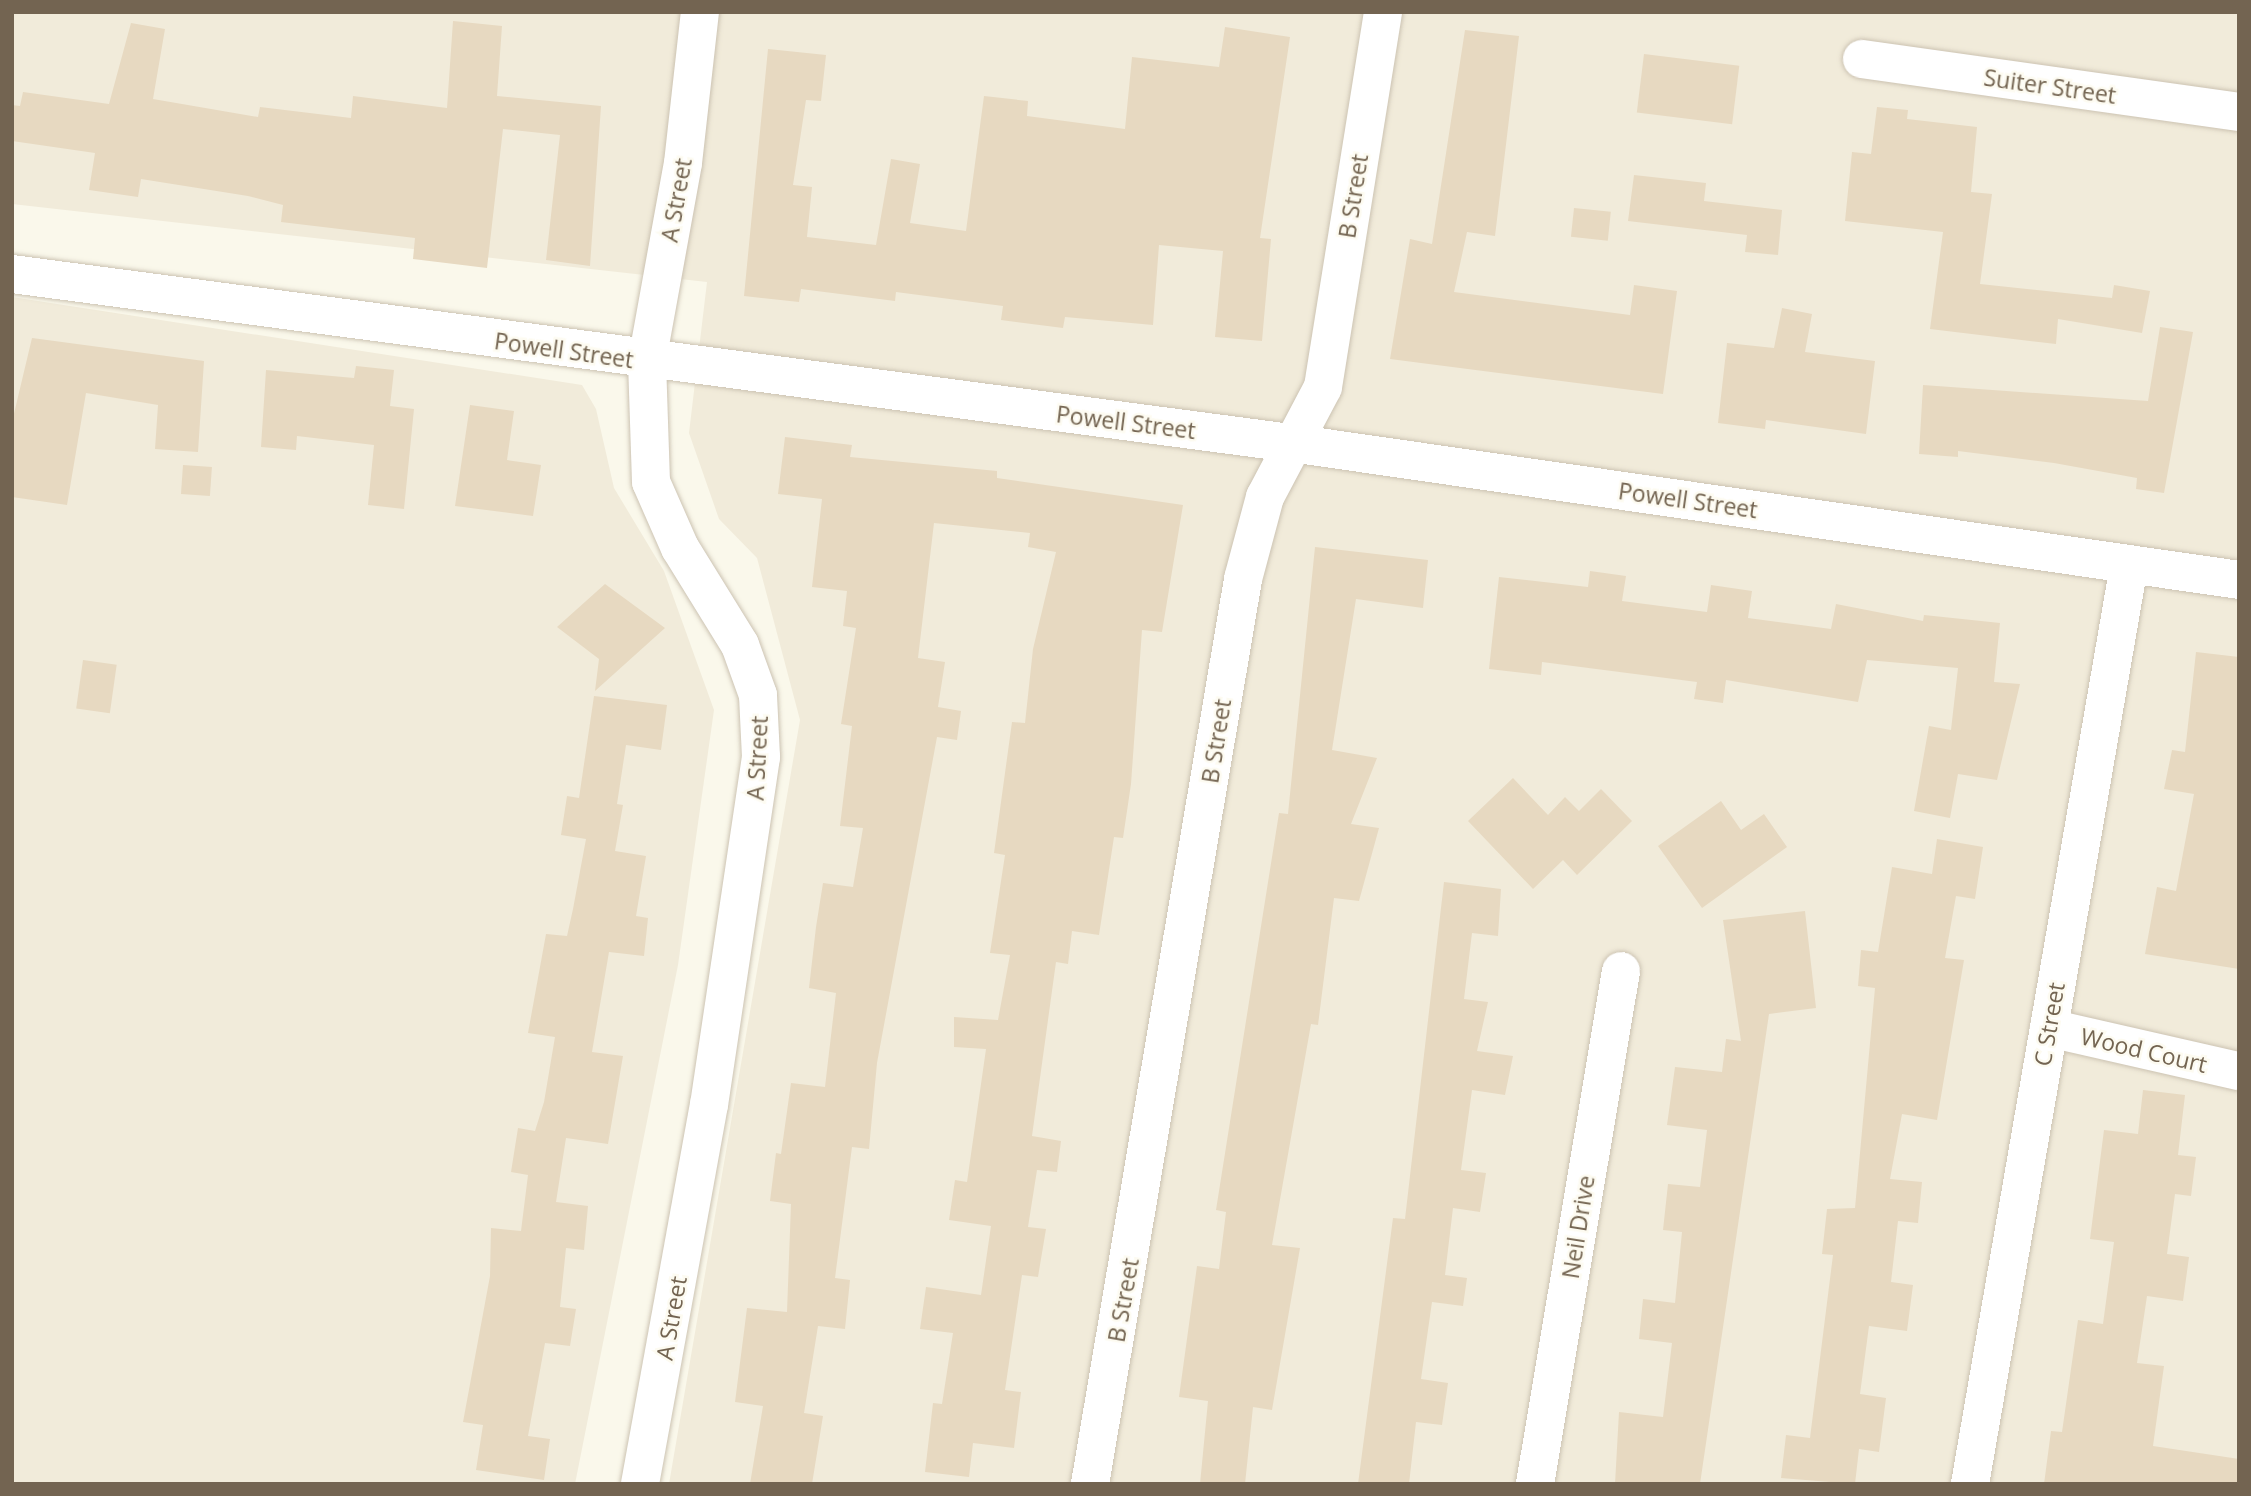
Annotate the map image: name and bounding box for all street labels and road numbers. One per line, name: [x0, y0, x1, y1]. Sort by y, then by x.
street label: Suiter Street: [1982, 63, 2118, 109]
street label: B Street: [1333, 152, 1373, 240]
street label: A Street: [655, 156, 697, 244]
street label: Powell Street: [493, 327, 635, 373]
street label: Powell Street: [1055, 400, 1197, 444]
street label: Powell Street: [1617, 477, 1759, 523]
street label: B Street: [1196, 697, 1236, 785]
street label: A Street: [741, 715, 773, 801]
street label: C Street: [2028, 980, 2070, 1068]
street label: Wood Court: [2078, 1022, 2210, 1078]
street label: Neil Drive: [1556, 1173, 1600, 1281]
street label: B Street: [1102, 1256, 1144, 1344]
street label: A Street: [650, 1274, 692, 1362]

